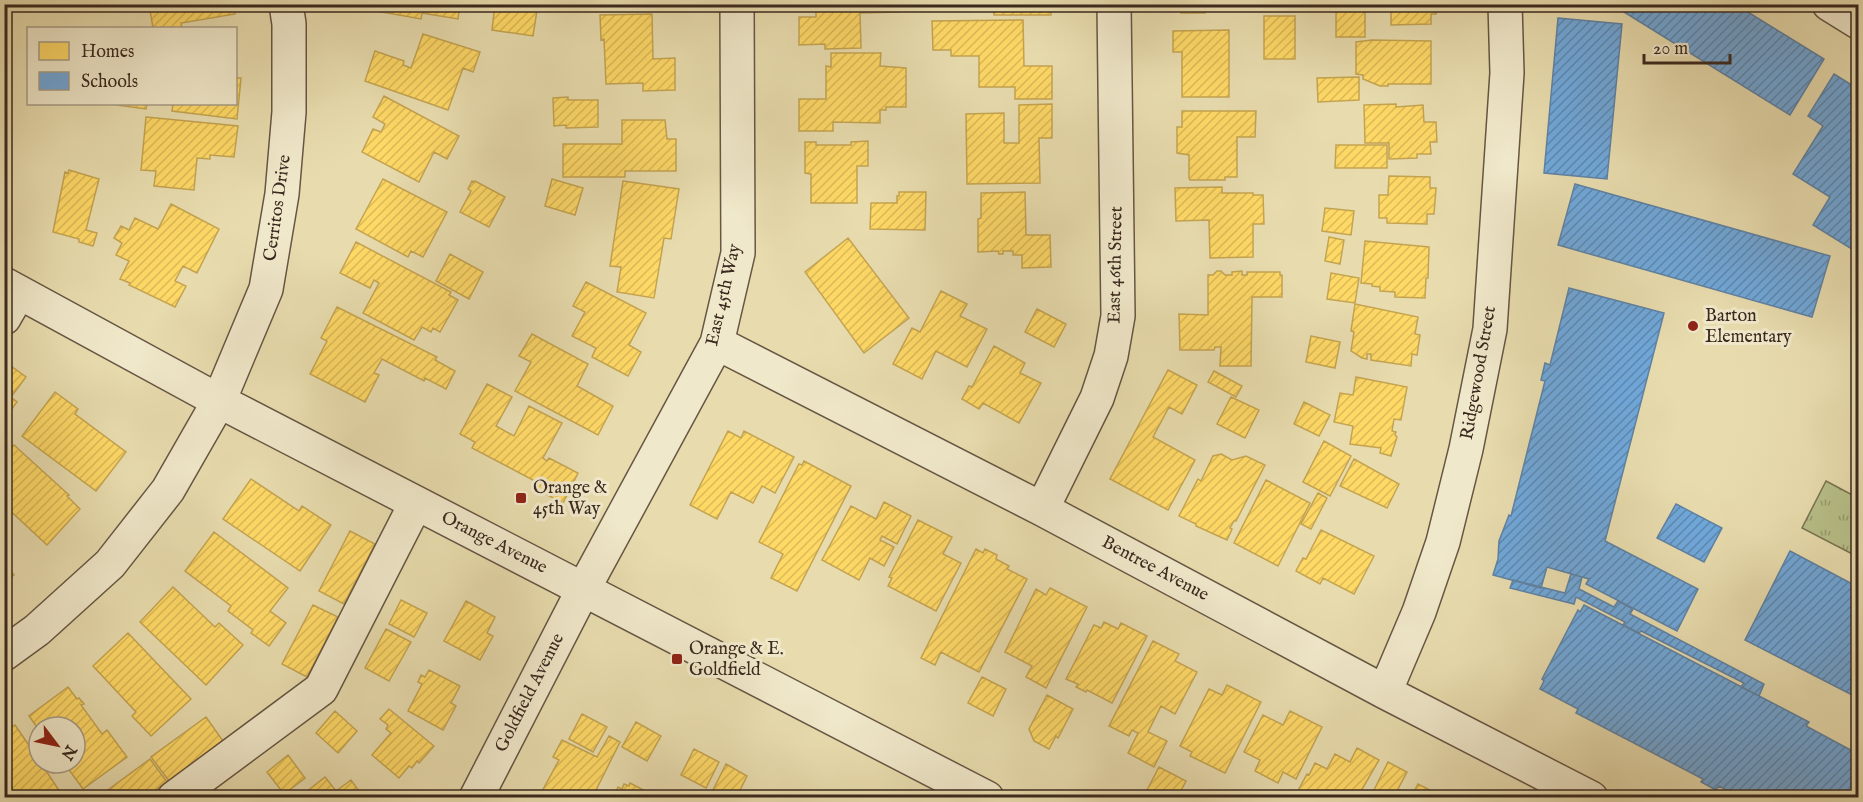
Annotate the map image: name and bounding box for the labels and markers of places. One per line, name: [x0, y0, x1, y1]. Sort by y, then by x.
place label: Barton Elementary: [1705, 305, 1792, 349]
marker: Barton Elementary: [1686, 319, 1700, 333]
place label: Orange & 45th Way: [533, 477, 607, 521]
marker: Orange & 45th Way: [514, 491, 528, 505]
place label: Orange & E. Goldfield: [689, 638, 784, 682]
marker: Orange & E. Goldfield: [670, 652, 684, 666]

